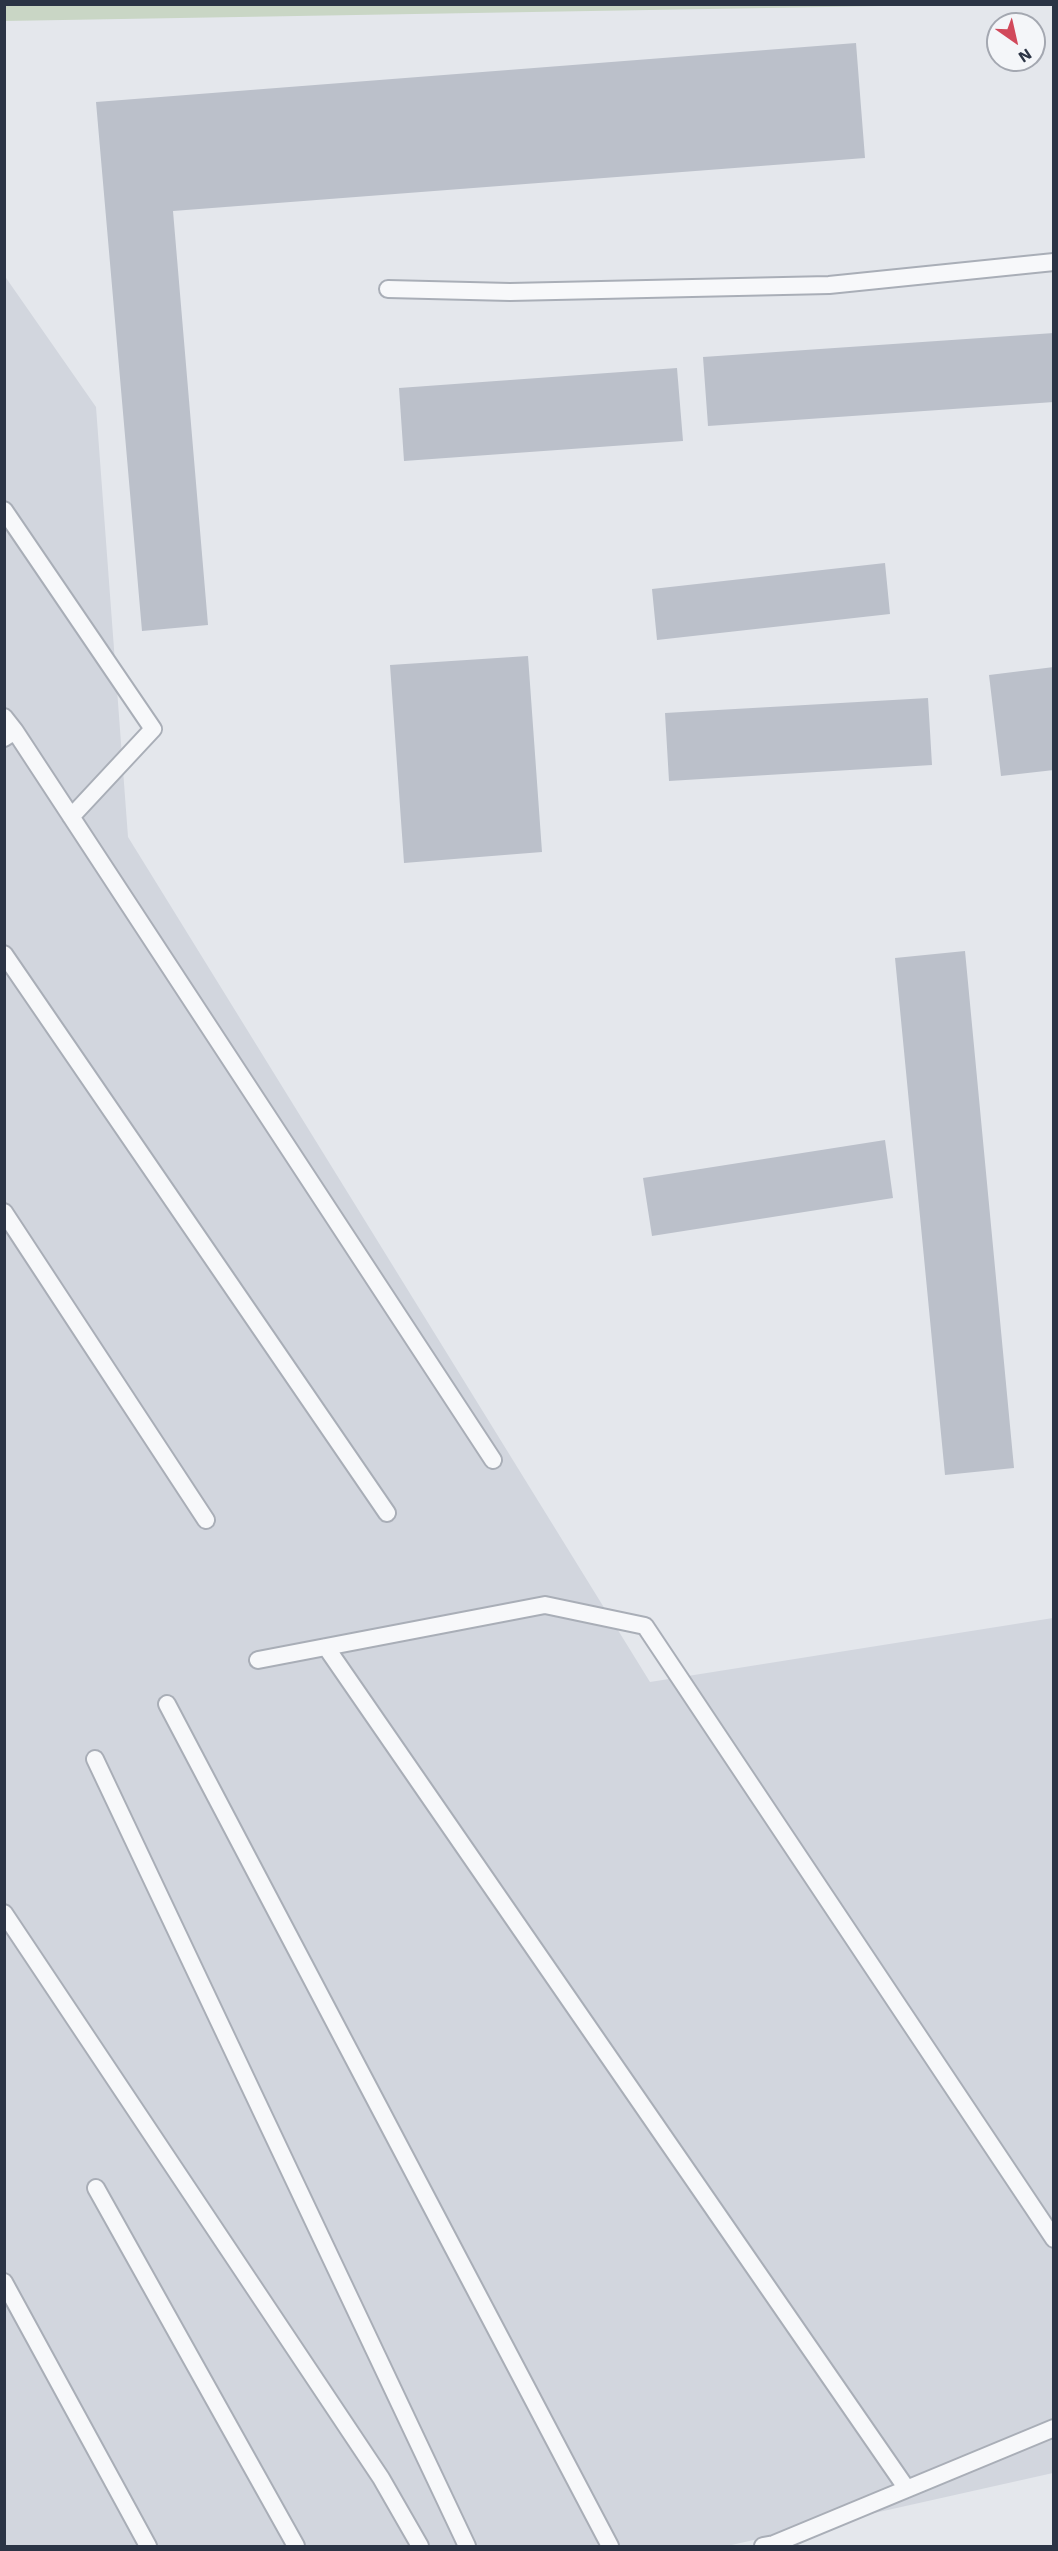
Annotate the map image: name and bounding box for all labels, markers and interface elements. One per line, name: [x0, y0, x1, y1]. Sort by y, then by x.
north arrow: [986, 12, 1046, 72]
text: N: [1015, 44, 1035, 67]

